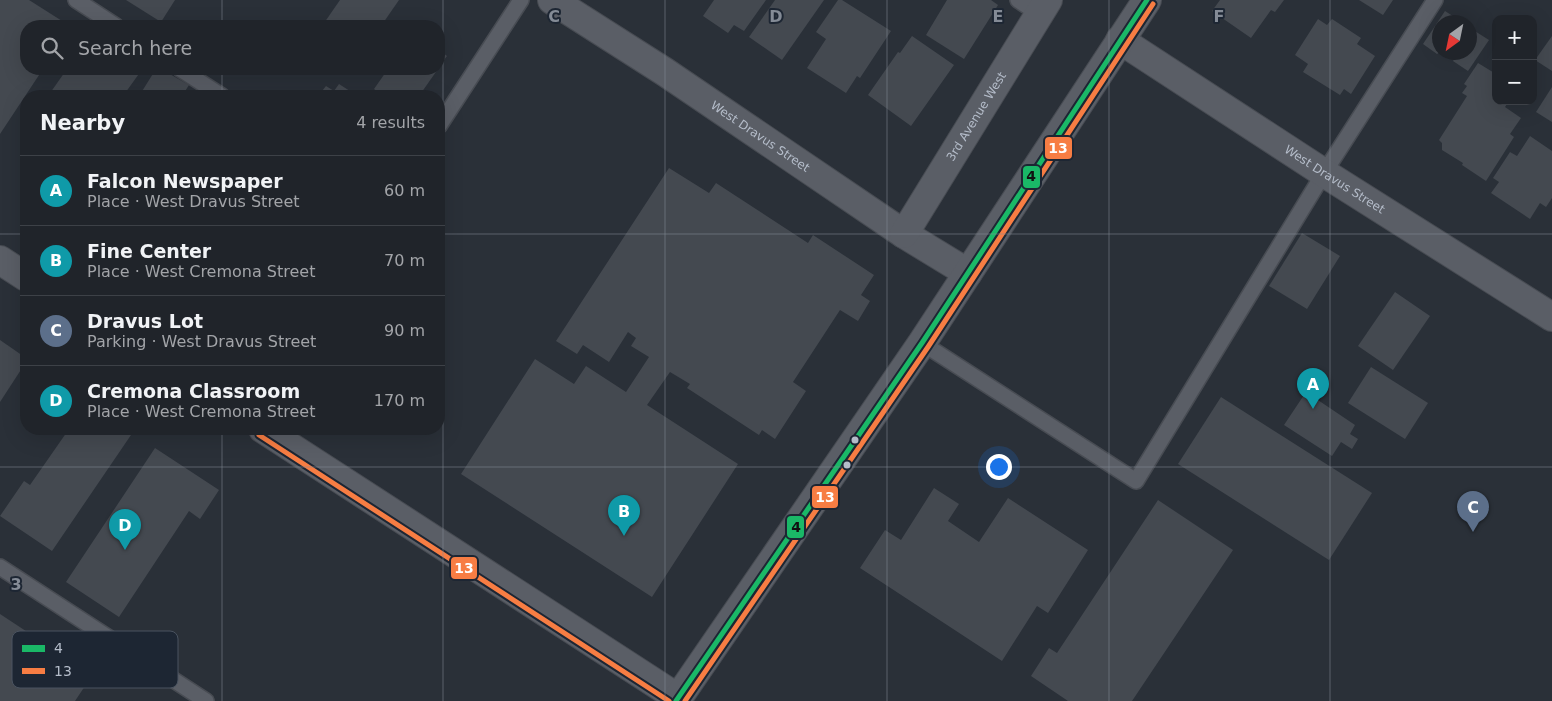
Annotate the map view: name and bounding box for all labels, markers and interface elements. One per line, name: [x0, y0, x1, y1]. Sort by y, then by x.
text: C: [548, 7, 560, 26]
text: D: [769, 7, 783, 26]
text: E: [993, 7, 1003, 26]
text: F: [1214, 7, 1224, 26]
north arrow: [1432, 15, 1477, 60]
map controls: [1492, 15, 1537, 105]
button: +: [1492, 15, 1537, 60]
search box: [20, 20, 445, 75]
icon: search: [38, 34, 66, 62]
text: Search here: [78, 37, 192, 59]
button: −: [1492, 60, 1537, 105]
street label: 3rd Avenue West: [944, 69, 1009, 164]
street label: West Dravus Street: [708, 98, 812, 175]
text: Nearby: [40, 111, 125, 135]
text: 4 results: [356, 113, 425, 132]
line badge: 13: [1044, 136, 1073, 160]
text: 13: [1048, 140, 1068, 156]
street label: West Dravus Street: [1282, 142, 1388, 217]
line badge: 4: [1022, 165, 1041, 189]
text: 4: [1026, 168, 1036, 184]
text: Falcon Newspaper: [87, 170, 283, 192]
text: A: [50, 181, 62, 200]
text: 60 m: [384, 181, 425, 200]
text: Place · West Dravus Street: [87, 192, 300, 211]
text: Fine Center: [87, 240, 211, 262]
text: B: [50, 251, 62, 270]
text: 70 m: [384, 251, 425, 270]
text: Place · West Cremona Street: [87, 262, 315, 281]
text: Dravus Lot: [87, 310, 203, 332]
text: C: [50, 321, 62, 340]
text: 90 m: [384, 321, 425, 340]
text: Parking · West Dravus Street: [87, 332, 316, 351]
pin: A: [1297, 368, 1329, 409]
text: Cremona Classroom: [87, 380, 300, 402]
text: D: [49, 391, 63, 410]
text: 170 m: [374, 391, 425, 410]
text: Place · West Cremona Street: [87, 402, 315, 421]
unlabelled marker: [850, 435, 860, 445]
your location: [986, 454, 1012, 480]
unlabelled marker: [842, 460, 852, 470]
line badge: 13: [811, 485, 839, 509]
text: 13: [815, 489, 835, 505]
pin: C: [1457, 491, 1489, 532]
pin: B: [608, 495, 640, 536]
pin: D: [109, 509, 141, 550]
line badge: 4: [786, 515, 805, 539]
text: 4: [791, 519, 801, 535]
line badge: 13: [450, 556, 478, 580]
text: 13: [454, 560, 474, 576]
text: 3: [10, 575, 22, 594]
legend: [12, 631, 178, 688]
text: 4: [54, 640, 63, 656]
text: 13: [54, 663, 72, 679]

